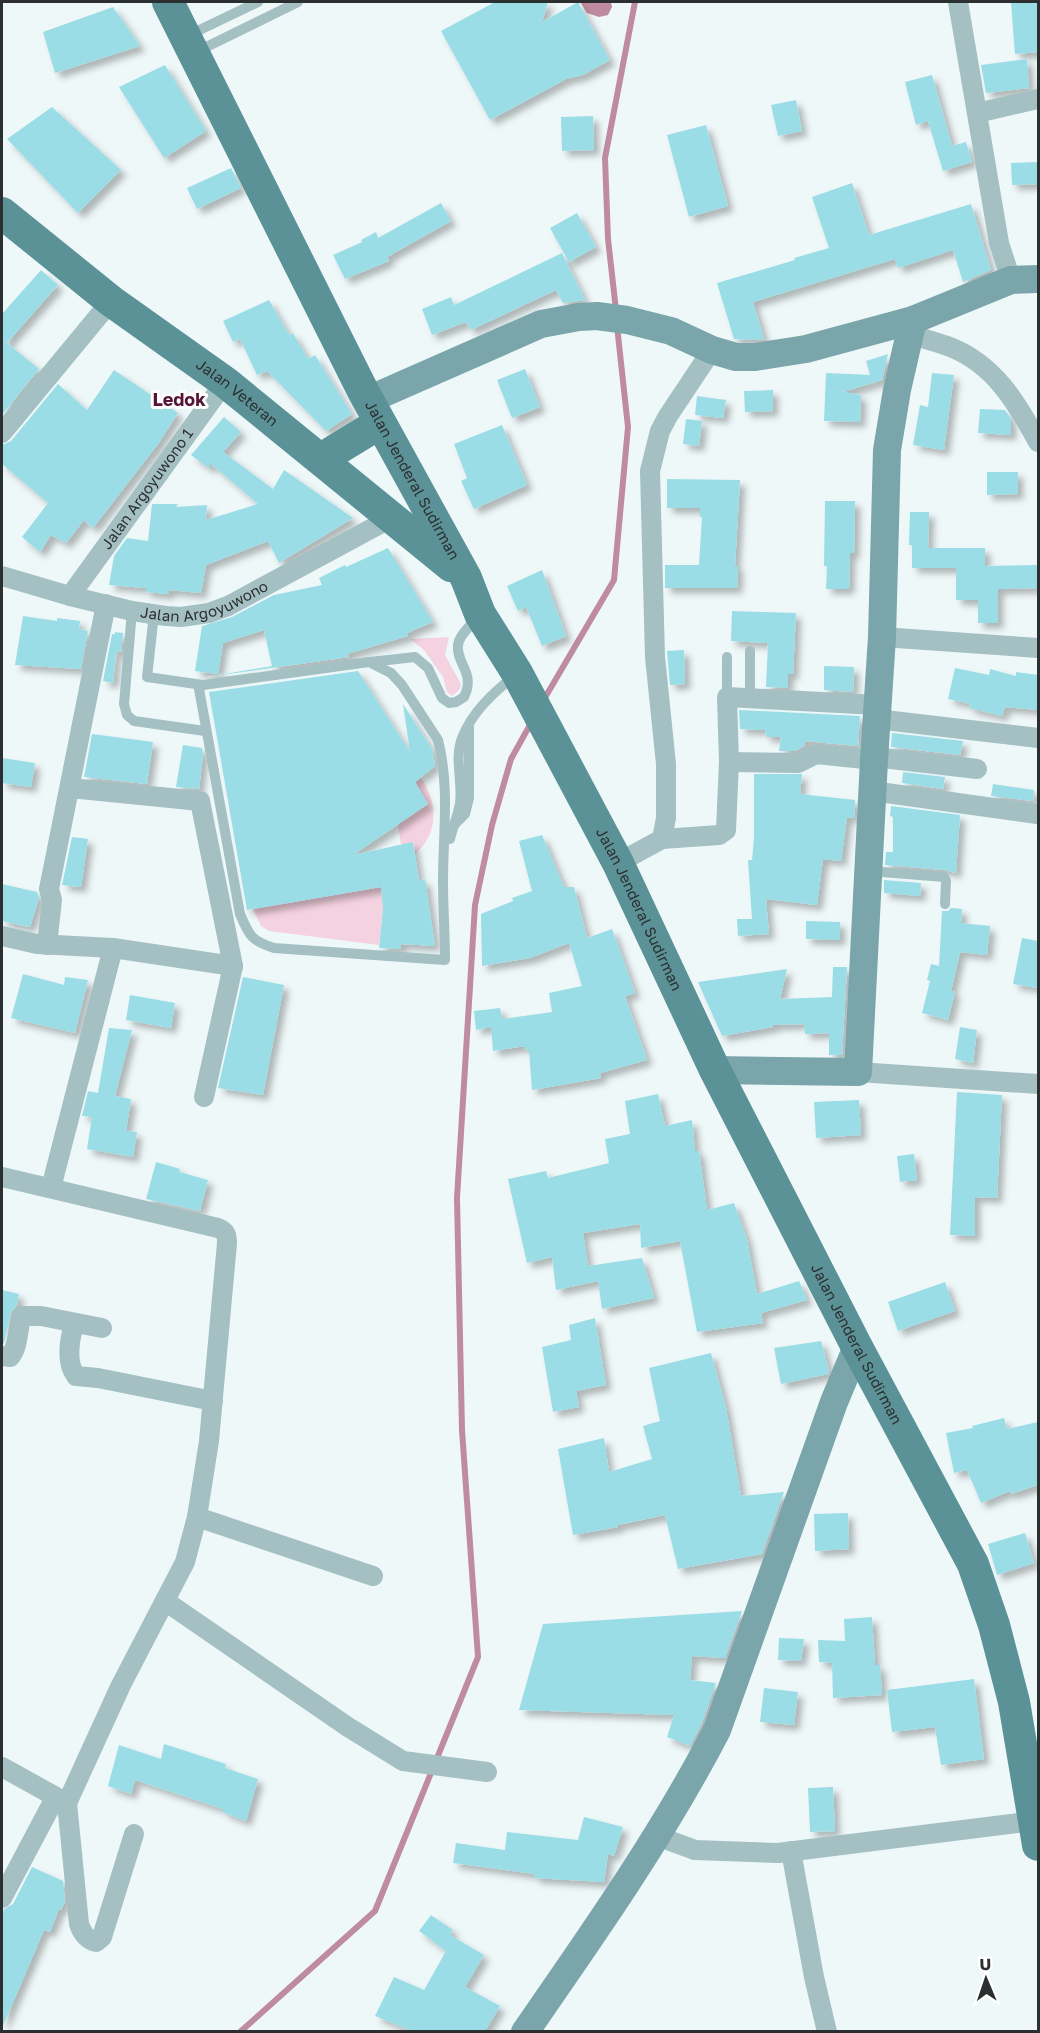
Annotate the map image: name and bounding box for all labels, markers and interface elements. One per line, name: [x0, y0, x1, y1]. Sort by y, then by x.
street label: Jalan Veteran: [193, 354, 282, 430]
district label: Ledok: [152, 388, 206, 410]
street label: Jalan Jenderal Sudirman: [362, 397, 464, 562]
street label: Jalan Argoyuwono 1: [97, 425, 196, 552]
street label: Jalan Argoyuwono: [139, 576, 271, 625]
street label: Jalan Jenderal Sudirman: [593, 824, 687, 994]
street label: Jalan Jenderal Sudirman: [808, 1260, 907, 1427]
north arrow: [956, 1949, 1016, 2009]
text: U: [979, 1954, 992, 1974]

